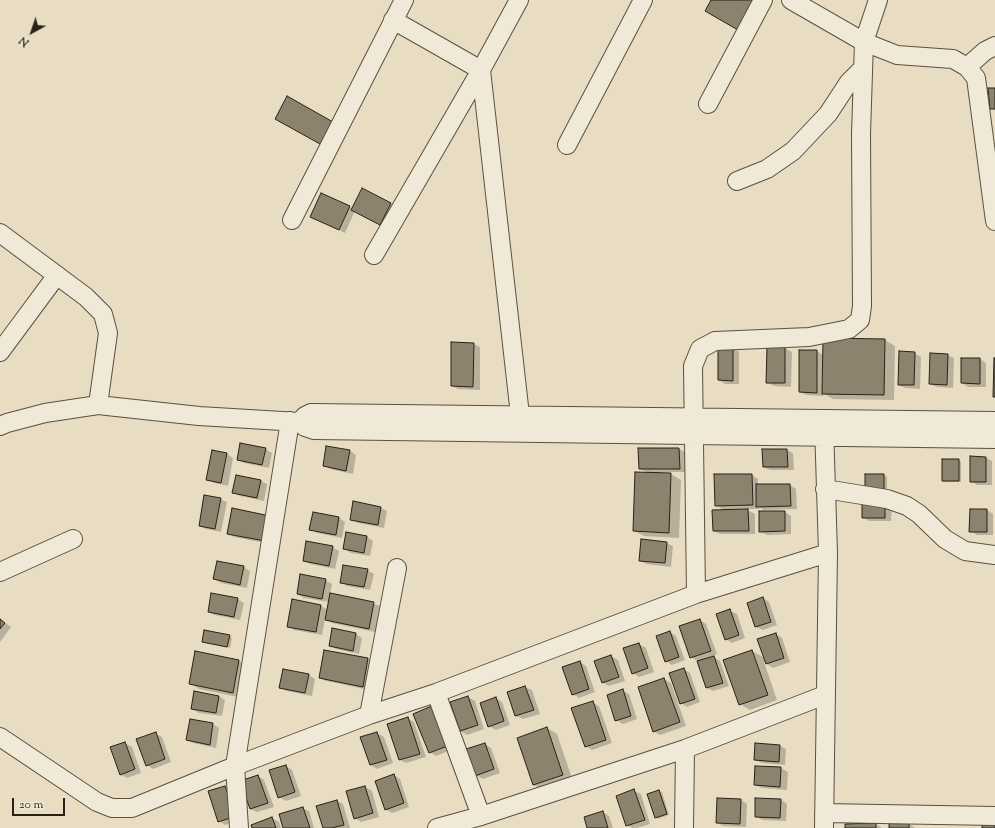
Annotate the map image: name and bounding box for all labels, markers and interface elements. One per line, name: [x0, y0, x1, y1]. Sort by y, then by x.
north arrow: [12, 12, 52, 52]
text: N: [16, 32, 33, 50]
scale bar: [14, 790, 67, 816]
text: 20 m: [19, 796, 43, 814]

